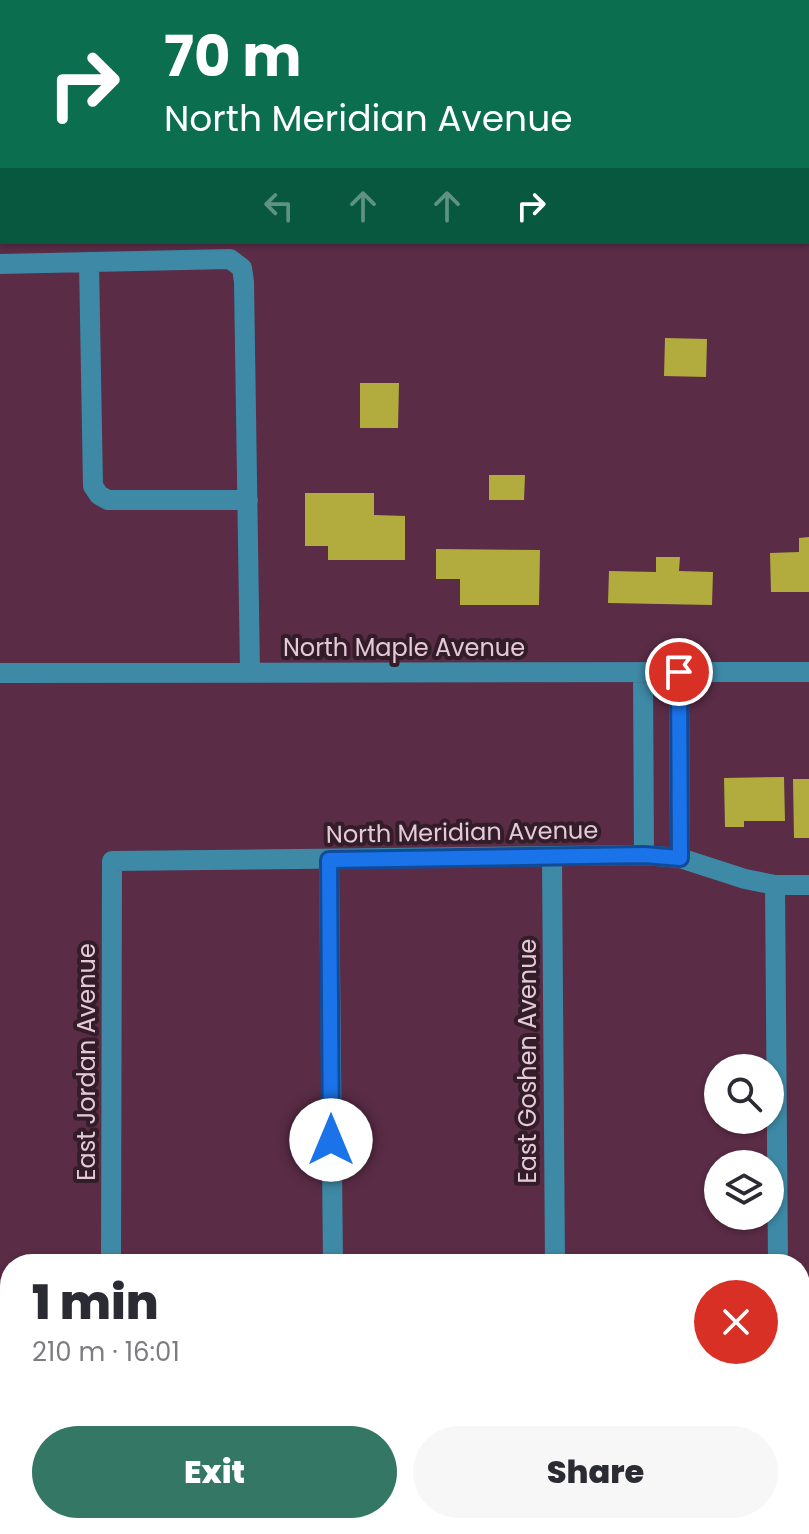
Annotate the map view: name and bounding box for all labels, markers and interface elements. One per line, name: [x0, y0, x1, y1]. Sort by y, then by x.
text: 70 m: [164, 17, 302, 96]
icon: right: [32, 32, 136, 136]
text: North Meridian Avenue: [164, 93, 573, 144]
icon: left: [257, 184, 301, 228]
icon: ahead: [341, 184, 385, 228]
icon: ahead: [425, 184, 469, 228]
icon: right: [509, 184, 553, 228]
street label: North Maple Avenue: [283, 631, 525, 664]
pin: [645, 638, 713, 706]
icon: arrive: [657, 650, 701, 694]
street label: North Meridian Avenue: [326, 813, 598, 851]
street label: East Goshen Avenue: [511, 939, 544, 1183]
street label: East Jordan Avenue: [70, 943, 103, 1181]
map controls: [704, 1054, 784, 1230]
button: search: [704, 1054, 784, 1134]
position arrow: [289, 1098, 373, 1182]
button: layers: [704, 1150, 784, 1230]
text: 1 min: [32, 1269, 159, 1336]
button: close: [694, 1280, 778, 1364]
text: 210 m · 16:01: [32, 1334, 180, 1370]
button: Exit: [32, 1426, 397, 1518]
button: Share: [413, 1426, 778, 1518]

